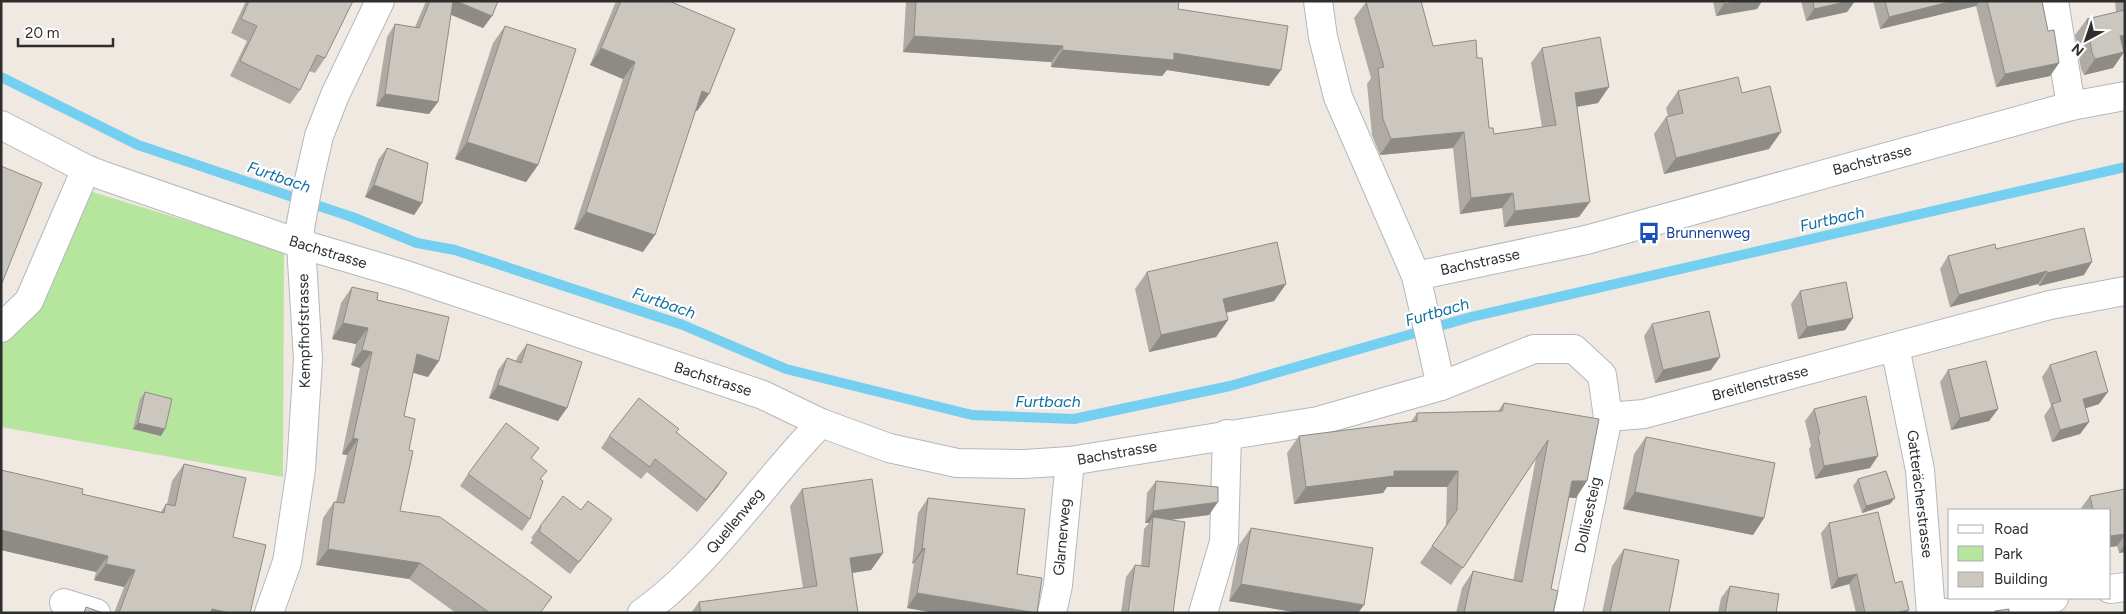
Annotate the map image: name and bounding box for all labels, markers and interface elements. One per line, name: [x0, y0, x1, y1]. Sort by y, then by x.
scale bar: [18, 15, 112, 47]
north arrow: [2061, 15, 2111, 65]
text: 20 m: [25, 24, 59, 42]
text: N: [2068, 40, 2088, 60]
street label: Bachstrasse: [1831, 141, 1913, 179]
water label: Furtbach: [245, 157, 313, 197]
water label: Furtbach: [1798, 202, 1866, 236]
bus stop icon: Brunnenweg: [1636, 220, 1662, 246]
place label: Brunnenweg: [1666, 224, 1750, 242]
street label: Bachstrasse: [287, 232, 369, 272]
street label: Bachstrasse: [1439, 245, 1521, 279]
street label: Kempfhofstrasse: [294, 274, 314, 388]
water label: Furtbach: [630, 283, 698, 323]
water label: Furtbach: [1403, 294, 1471, 330]
street label: Bachstrasse: [672, 358, 754, 400]
street label: Breitlenstrasse: [1710, 361, 1810, 405]
water label: Furtbach: [1015, 392, 1081, 411]
street label: Gatterächerstrasse: [1903, 429, 1937, 559]
street label: Bachstrasse: [1076, 437, 1158, 469]
street label: Dollisesteig: [1571, 475, 1605, 555]
street label: Quellenweg: [702, 485, 768, 557]
street label: Glarnerweg: [1050, 498, 1074, 576]
legend: [1948, 509, 2111, 599]
text: Road: [1994, 520, 2029, 538]
text: Park: [1994, 545, 2023, 563]
text: Building: [1994, 570, 2048, 588]

